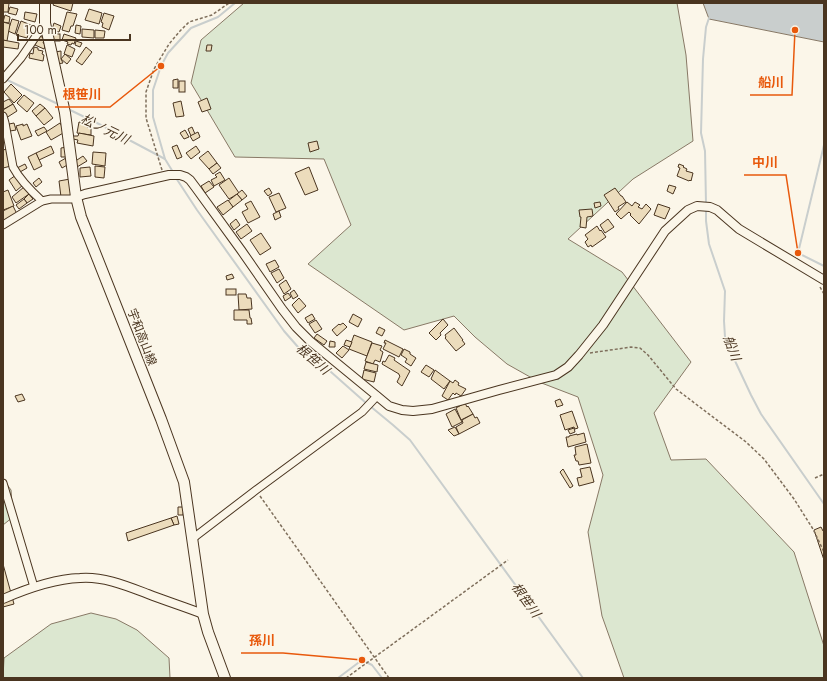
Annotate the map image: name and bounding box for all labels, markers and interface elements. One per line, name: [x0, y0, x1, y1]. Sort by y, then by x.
scale bar: [18, 16, 130, 42]
text: 100 m: [24, 21, 57, 39]
callout: 船川: [750, 70, 792, 95]
text: 船川: [758, 73, 784, 92]
callout: 根笹川: [55, 82, 110, 107]
text: 根笹川: [62, 85, 102, 104]
water label: 松ノ元川: [77, 109, 134, 150]
callout: 中川: [744, 150, 786, 175]
text: 中川: [752, 153, 778, 172]
street label: 宇和高山線: [123, 306, 161, 368]
water label: 船川: [718, 332, 746, 365]
water label: 根笹川: [292, 339, 335, 380]
water label: 根笹川: [507, 579, 546, 623]
callout: 孫川: [241, 628, 283, 653]
text: 孫川: [249, 631, 275, 650]

